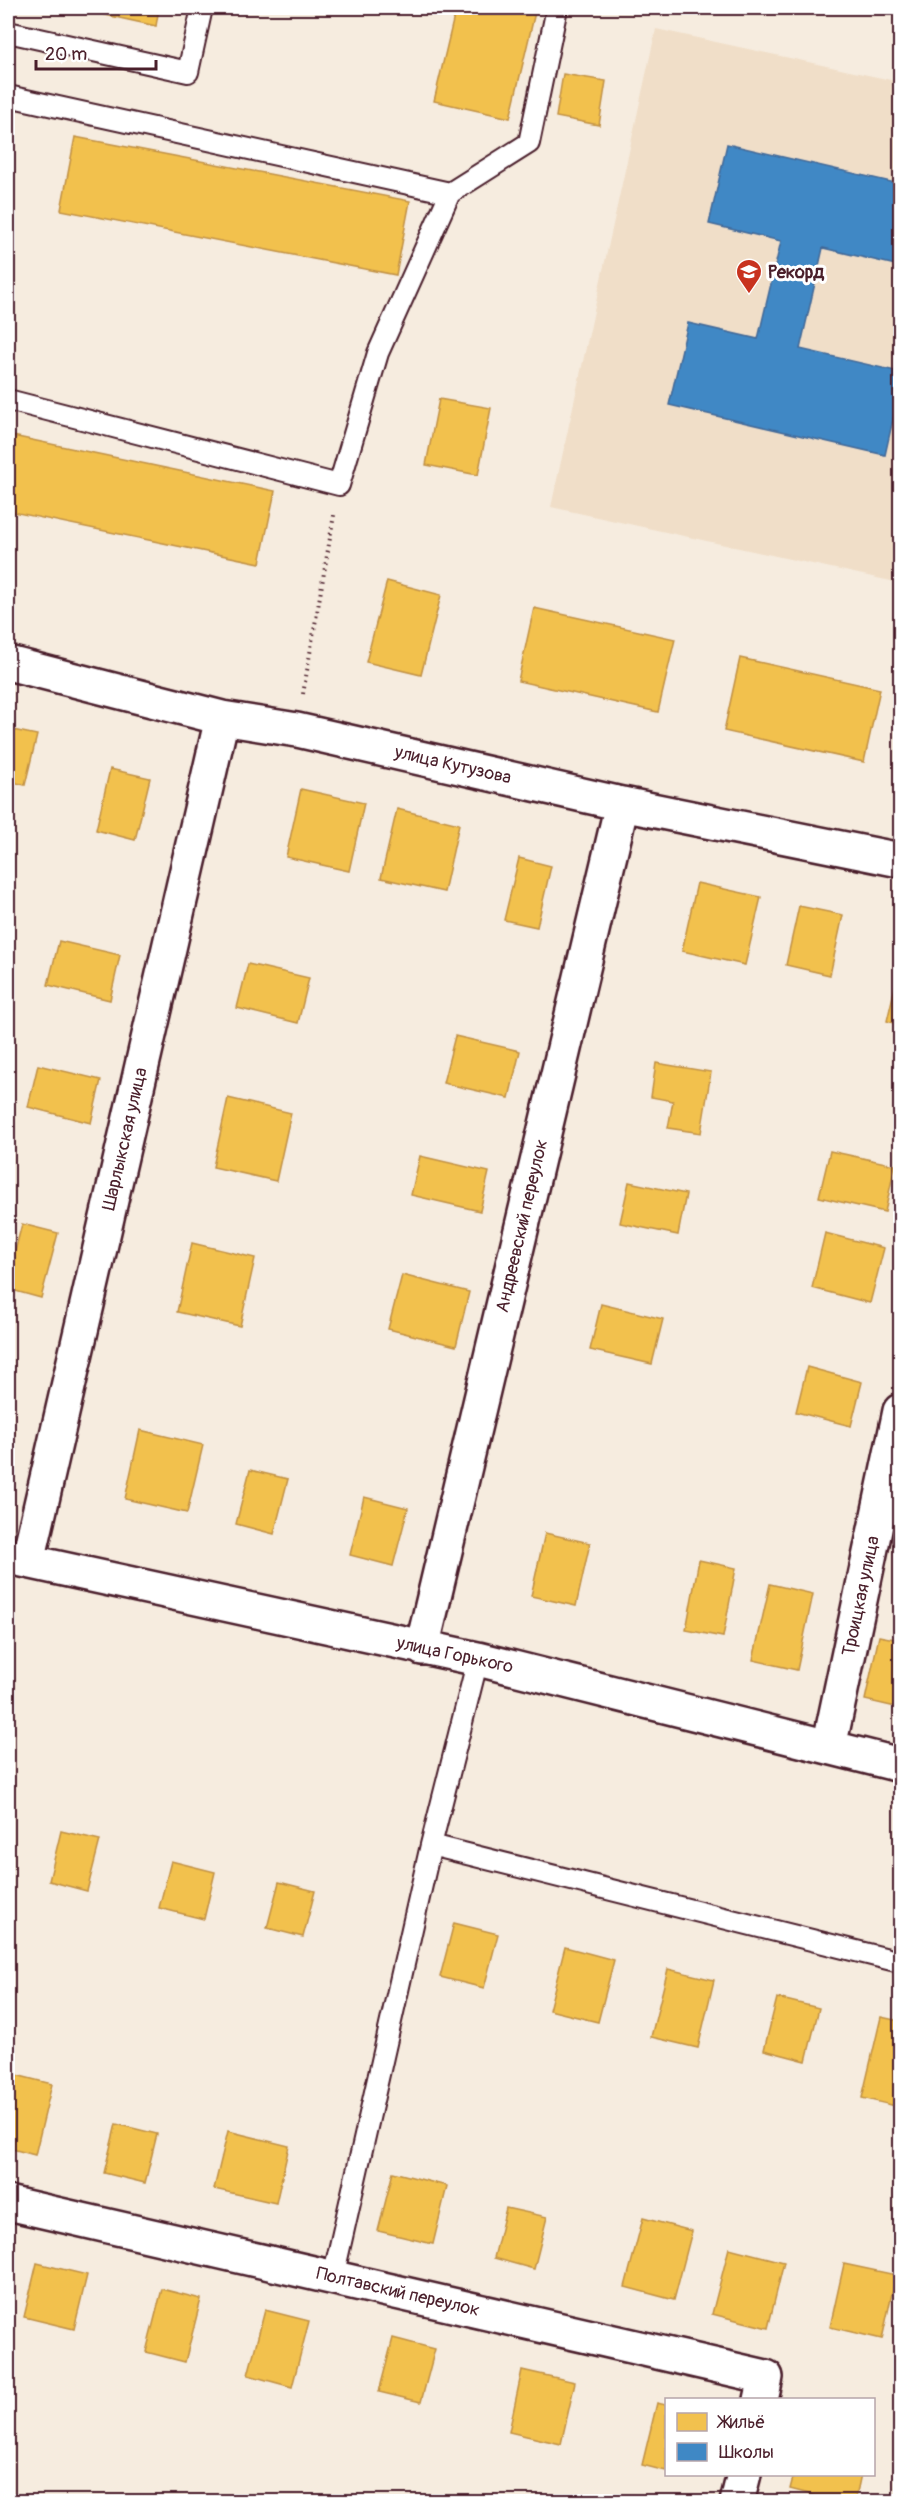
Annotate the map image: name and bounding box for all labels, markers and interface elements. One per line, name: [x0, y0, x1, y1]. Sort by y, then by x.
scale bar: [36, 33, 156, 71]
text: 20 m: [45, 43, 87, 66]
school or university icon: Рекорд: [734, 257, 764, 295]
place label: Рекорд: [768, 261, 824, 284]
street label: улица Кутузова: [391, 740, 514, 790]
street label: Шарлыкская улица: [97, 1065, 153, 1213]
street label: Андреевский переулок: [491, 1137, 553, 1315]
street label: Троицкая улица: [837, 1534, 885, 1658]
street label: улица Горького: [394, 1631, 516, 1679]
street label: Полтавский переулок: [314, 2262, 482, 2322]
legend: [665, 2398, 875, 2476]
text: Жильё: [716, 2411, 765, 2434]
text: Школы: [719, 2441, 774, 2464]

